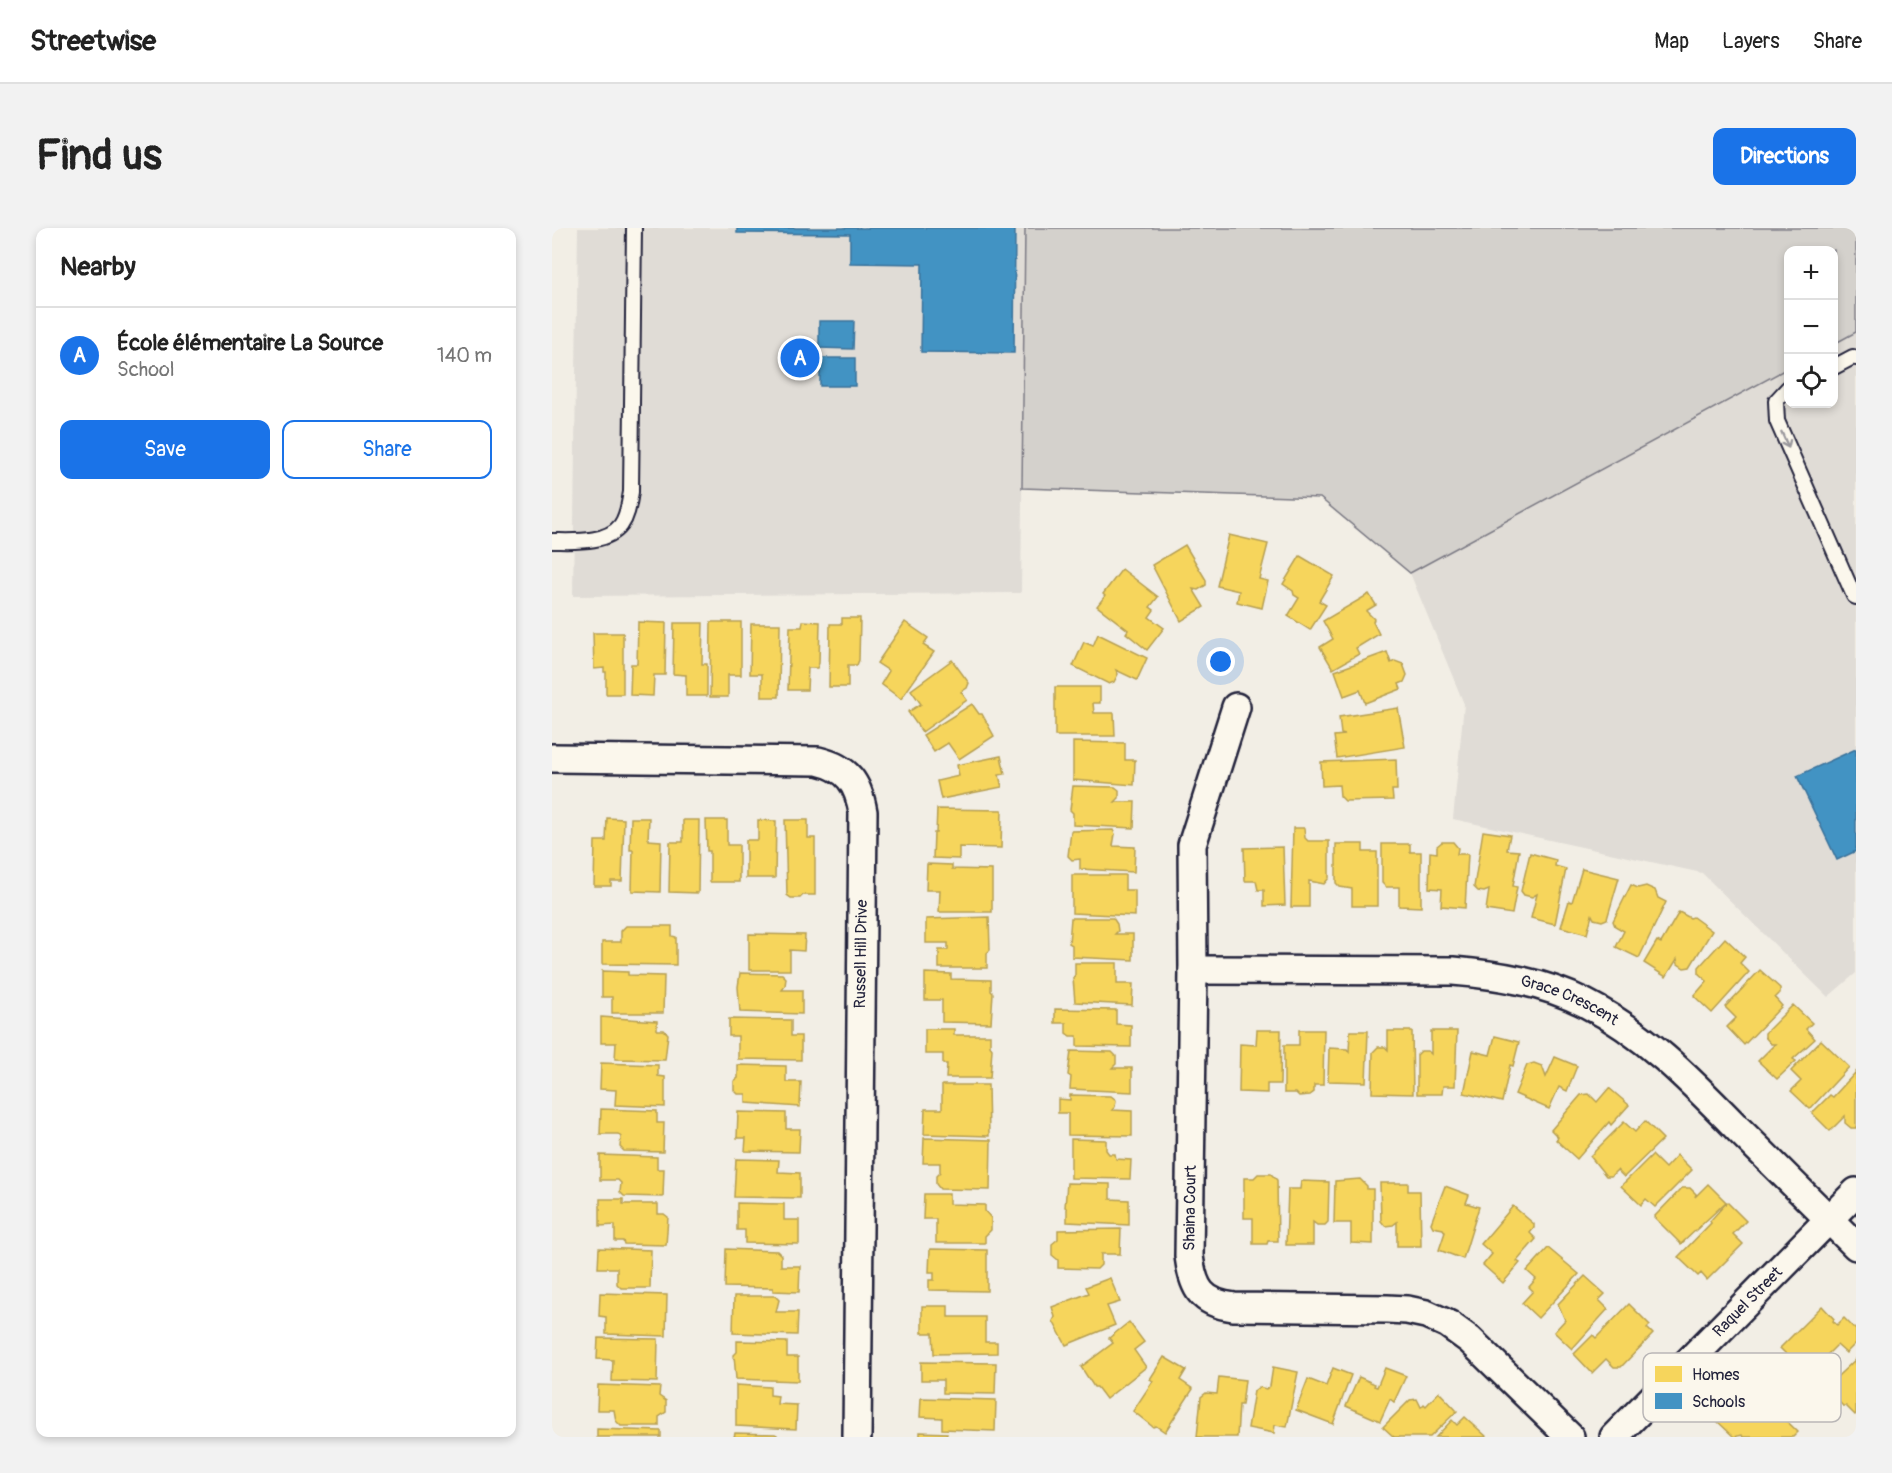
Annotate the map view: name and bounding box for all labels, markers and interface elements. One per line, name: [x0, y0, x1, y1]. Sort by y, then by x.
text: Streetwise: [30, 24, 156, 59]
text: Map: [1654, 28, 1689, 55]
text: Layers: [1722, 28, 1780, 55]
text: Share: [1813, 28, 1862, 55]
button: Directions: [1713, 128, 1856, 185]
text: Find us: [36, 130, 162, 182]
map controls: [1784, 246, 1838, 408]
button: +: [1784, 246, 1838, 300]
text: Nearby: [60, 251, 136, 283]
button: −: [1784, 300, 1838, 354]
text: École élémentaire La Source: [117, 329, 383, 357]
pin: A: [780, 336, 820, 380]
text: A: [73, 343, 86, 368]
text: 140 m: [437, 343, 492, 368]
button: locate: [1784, 354, 1838, 408]
text: School: [117, 357, 174, 382]
button: Save: [60, 420, 270, 479]
button: Share: [282, 420, 492, 479]
one-way arrow: [1780, 430, 1791, 449]
your location: [1206, 647, 1235, 676]
street label: Russell Hill Drive: [850, 899, 872, 1009]
street label: Grace Crescent: [1519, 971, 1623, 1030]
street label: Shaina Court: [1179, 1164, 1201, 1251]
street label: Raquel Street: [1708, 1262, 1787, 1341]
legend: [1643, 1353, 1841, 1422]
text: Homes: [1692, 1365, 1740, 1385]
text: Schools: [1692, 1392, 1745, 1412]

